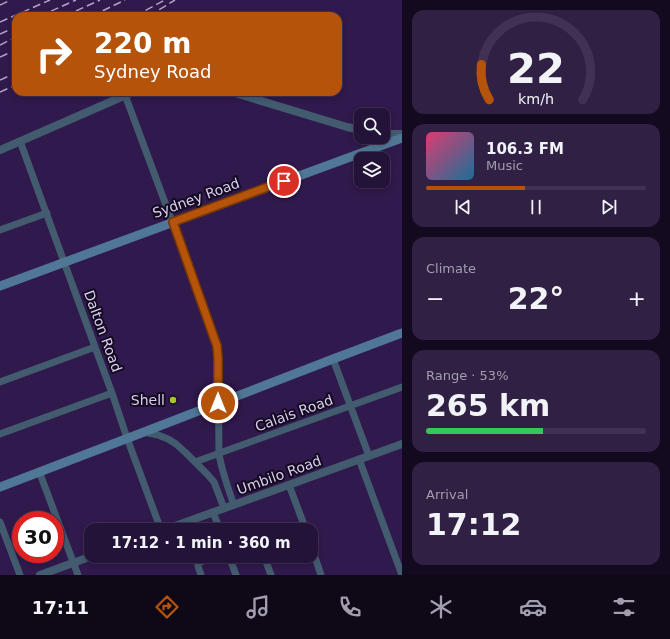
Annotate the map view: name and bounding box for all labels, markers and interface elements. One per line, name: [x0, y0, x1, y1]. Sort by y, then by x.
text: 220 m: [94, 27, 191, 60]
icon: right: [28, 28, 80, 80]
text: 22: [507, 44, 565, 93]
text: Sydney Road: [94, 61, 212, 82]
text: km/h: [518, 91, 554, 107]
map controls: [354, 108, 390, 188]
button: search: [354, 108, 390, 144]
text: 106.3 FM: [486, 140, 564, 158]
button: layers: [354, 152, 390, 188]
text: Music: [486, 158, 523, 173]
pin: [267, 164, 301, 198]
icon: arrive: [273, 170, 295, 192]
street label: Sydney Road: [150, 175, 242, 221]
icon: previous: [452, 196, 474, 218]
icon: pause: [525, 196, 547, 218]
icon: next: [598, 196, 620, 218]
text: Climate: [426, 261, 476, 276]
text: 22°: [508, 281, 564, 316]
text: −: [426, 286, 444, 311]
text: +: [628, 286, 646, 311]
street label: Dalton Road: [81, 288, 125, 374]
text: Range · 53%: [426, 368, 509, 383]
position arrow: [197, 382, 239, 424]
text: 265 km: [426, 388, 550, 423]
place label: Shell: [131, 392, 165, 408]
street label: Calais Road: [253, 392, 335, 434]
marker: Shell: [168, 395, 178, 405]
street label: Umbilo Road: [235, 452, 323, 498]
text: Arrival: [426, 487, 468, 502]
text: 17:12: [426, 507, 522, 542]
speed limit sign: 30: [12, 511, 64, 563]
text: 17:12 · 1 min · 360 m: [111, 534, 291, 552]
icon: directions: [153, 593, 181, 621]
icon: music: [244, 593, 272, 621]
icon: phone: [336, 593, 364, 621]
icon: climate: [427, 593, 455, 621]
icon: car: [519, 593, 547, 621]
icon: filters: [610, 593, 638, 621]
text: 17:11: [32, 597, 89, 618]

